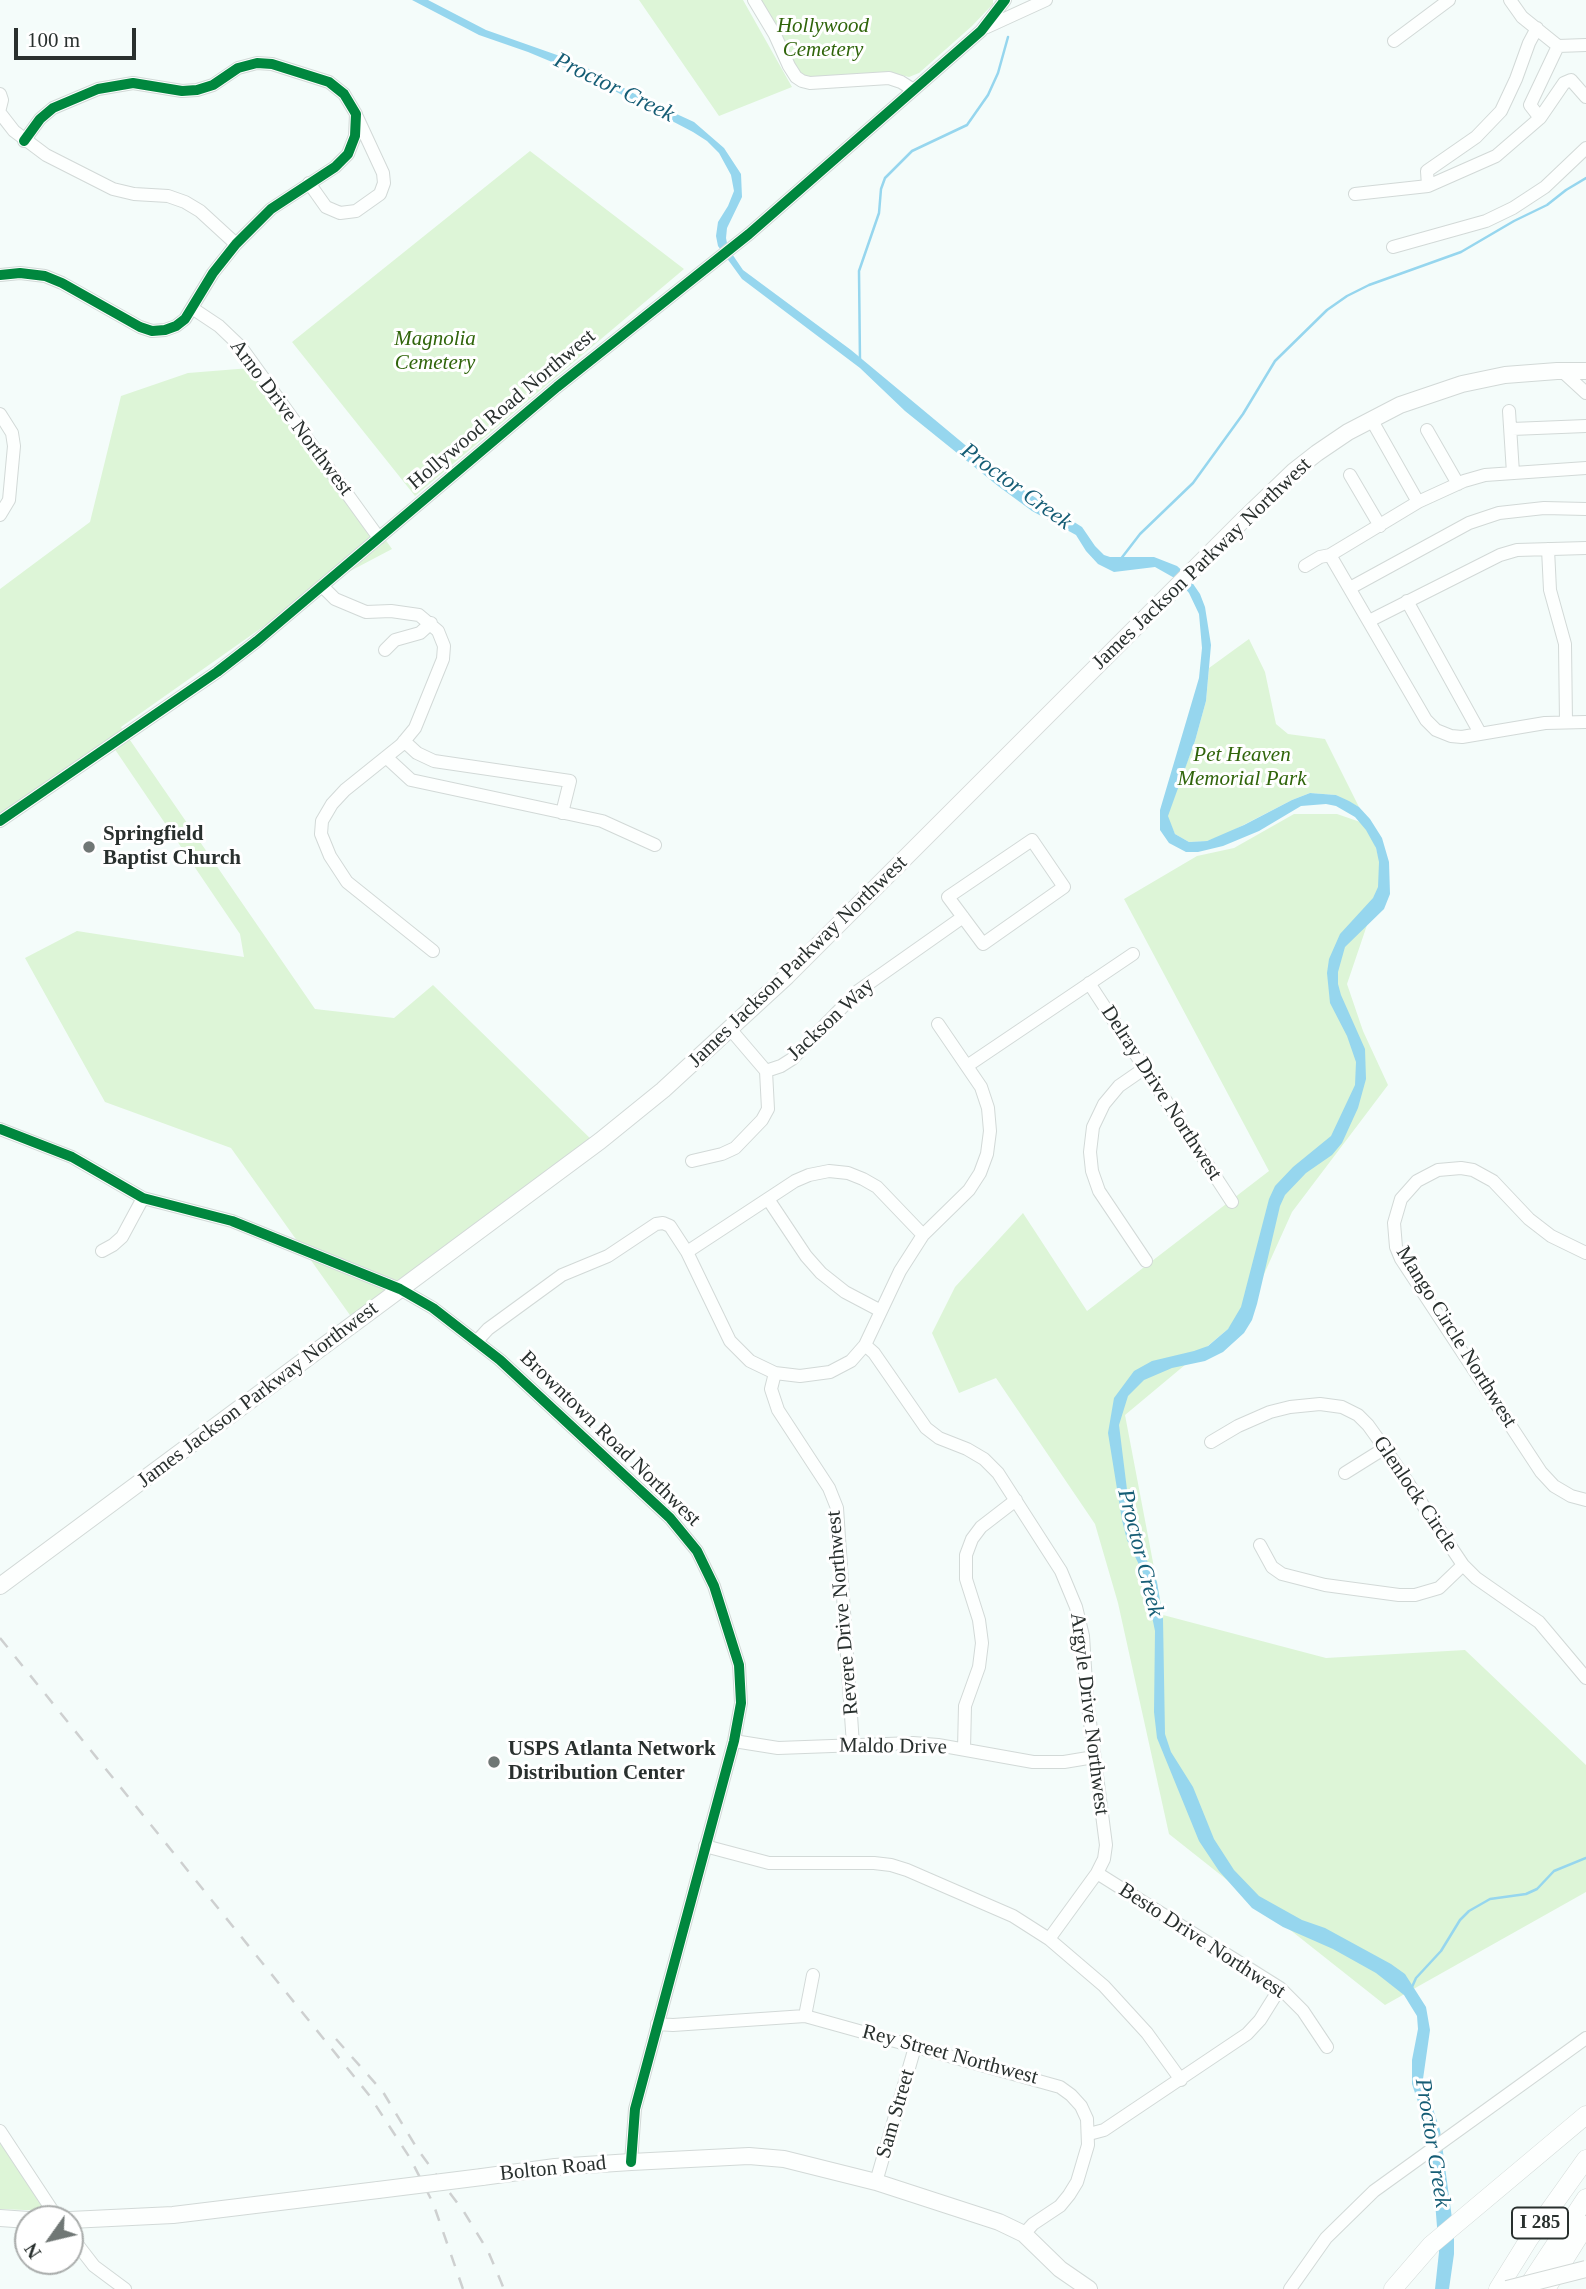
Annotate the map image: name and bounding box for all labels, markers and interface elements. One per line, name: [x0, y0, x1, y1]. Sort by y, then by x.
park label: Hollywood Cemetery: [777, 13, 869, 63]
scale bar: [18, 14, 140, 58]
text: 100 m: [27, 28, 80, 52]
water label: Proctor Creek: [549, 47, 679, 129]
street label: Hollywood Road Northwest: [403, 324, 601, 496]
park label: Magnolia Cemetery: [394, 326, 476, 376]
street label: Arno Drive Northwest: [224, 335, 358, 501]
water label: Proctor Creek: [955, 437, 1077, 537]
street label: James Jackson Parkway Northwest: [1087, 453, 1317, 675]
park label: Pet Heaven Memorial Park: [1178, 742, 1306, 792]
place label: Springfield Baptist Church: [103, 822, 241, 872]
marker: Springfield Baptist Church: [81, 839, 97, 855]
street label: James Jackson Parkway Northwest: [683, 851, 913, 1073]
street label: Jackson Way: [782, 973, 880, 1067]
street label: Delray Drive Northwest: [1095, 1001, 1227, 1185]
street label: Mango Circle Northwest: [1390, 1242, 1522, 1432]
street label: James Jackson Parkway Northwest: [133, 1296, 383, 1494]
street label: Browntown Road Northwest: [514, 1346, 706, 1532]
street label: Glenlock Circle: [1367, 1432, 1463, 1556]
water label: Proctor Creek: [1111, 1486, 1169, 1620]
street label: Revere Drive Northwest: [822, 1510, 864, 1716]
street label: Argyle Drive Northwest: [1064, 1611, 1114, 1817]
street label: Maldo Drive: [839, 1733, 947, 1761]
place label: USPS Atlanta Network Distribution Center: [508, 1737, 716, 1787]
marker: USPS Atlanta Network Distribution Center: [486, 1754, 502, 1770]
street label: Besto Drive Northwest: [1114, 1878, 1290, 2004]
street label: Rey Street Northwest: [859, 2019, 1041, 2091]
street label: Sam Street: [871, 2067, 921, 2161]
water label: Proctor Creek: [1408, 2076, 1456, 2210]
street label: Bolton Road: [499, 2151, 607, 2187]
north arrow: [14, 2205, 84, 2275]
road number: I 285: [1512, 2208, 1568, 2238]
text: N: [20, 2239, 45, 2262]

